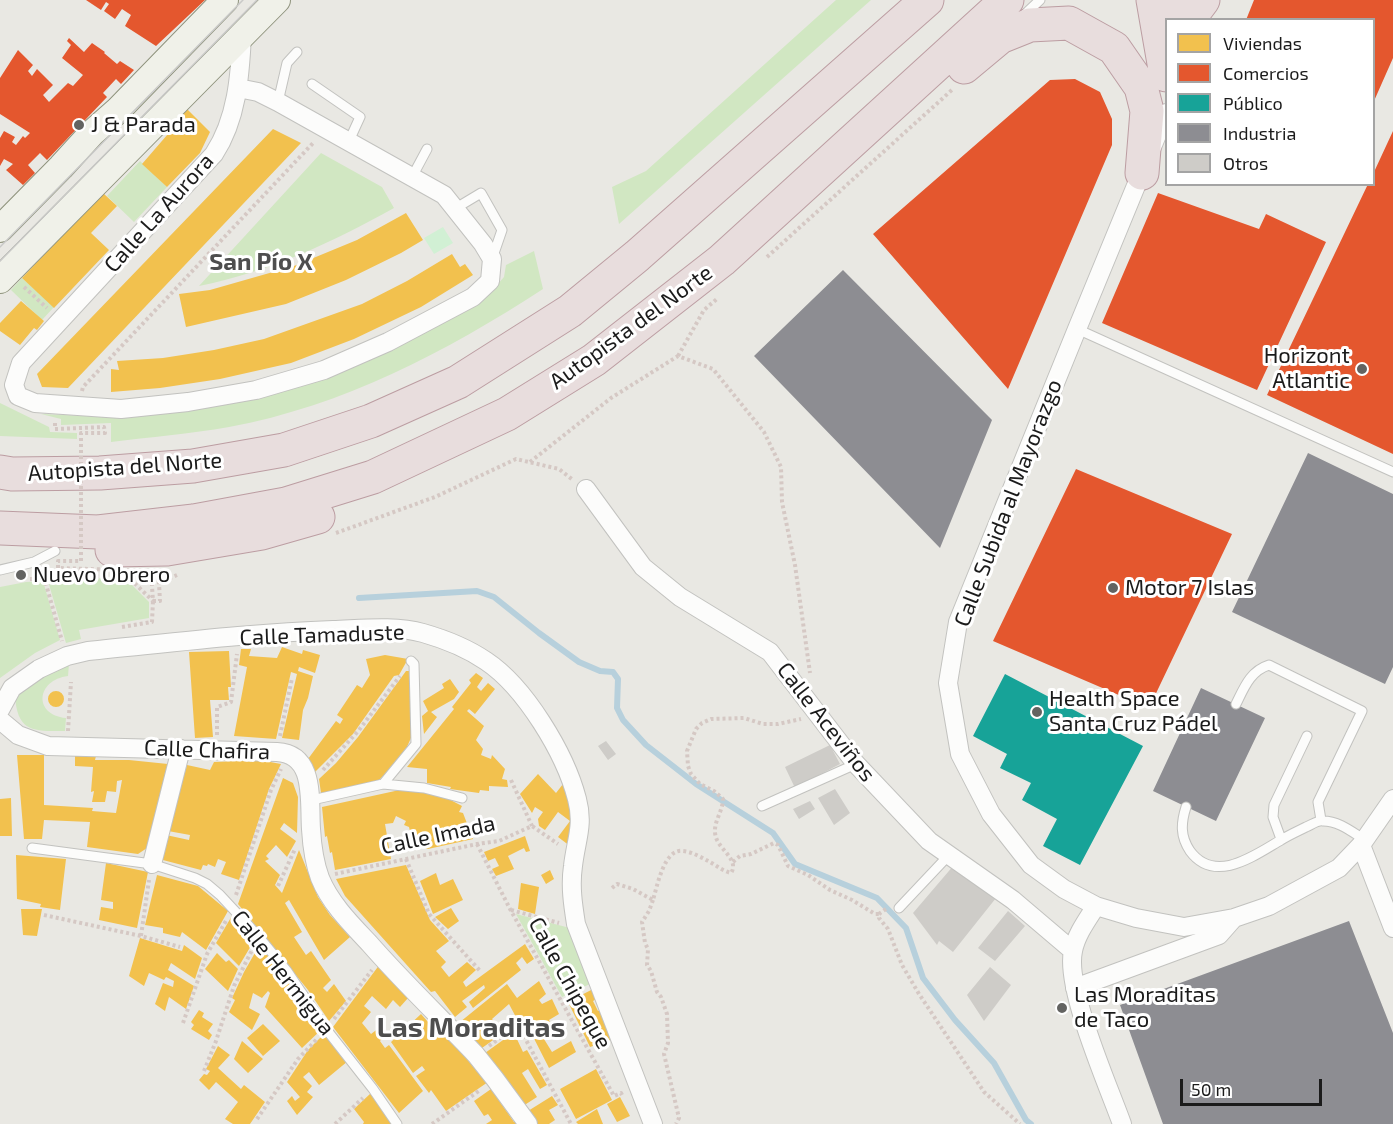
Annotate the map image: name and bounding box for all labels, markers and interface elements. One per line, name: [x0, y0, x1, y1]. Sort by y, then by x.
legend: [1165, 18, 1375, 186]
text: Viviendas: [1223, 32, 1302, 54]
text: Comercios: [1223, 62, 1309, 84]
text: Público: [1223, 92, 1283, 114]
place label: J & Parada: [91, 112, 196, 138]
marker: J & Parada: [72, 118, 86, 132]
text: Industria: [1223, 122, 1296, 144]
street label: Calle La Aurora: [99, 148, 219, 278]
text: Otros: [1223, 152, 1268, 174]
district label: San Pío X: [209, 248, 313, 276]
street label: Autopista del Norte: [544, 259, 718, 395]
place label: Horizont Atlantic: [1264, 343, 1350, 394]
marker: Horizont Atlantic: [1355, 362, 1369, 376]
street label: Calle Subida al Mayorazgo: [949, 376, 1067, 630]
street label: Autopista del Norte: [27, 447, 223, 487]
place label: Nuevo Obrero: [33, 562, 170, 588]
marker: Nuevo Obrero: [14, 568, 28, 582]
place label: Motor 7 Islas: [1125, 575, 1254, 601]
marker: Motor 7 Islas: [1106, 581, 1120, 595]
street label: Calle Tamaduste: [239, 619, 405, 651]
street label: Calle Aceviños: [771, 657, 881, 787]
place label: Health Space Santa Cruz Pádel: [1049, 686, 1218, 738]
marker: Health Space Santa Cruz Pádel: [1030, 705, 1044, 719]
street label: Calle Chafira: [144, 735, 270, 765]
street label: Calle Imada: [378, 810, 498, 860]
street label: Calle Hermigua: [226, 905, 340, 1041]
street label: Calle Chipeque: [523, 912, 617, 1054]
place label: Las Moraditas de Taco: [1074, 982, 1216, 1034]
marker: Las Moraditas de Taco: [1055, 1001, 1069, 1015]
district label: Las Moraditas: [377, 1011, 565, 1045]
scale bar: [1183, 1067, 1326, 1105]
text: 50 m: [1191, 1078, 1231, 1100]

